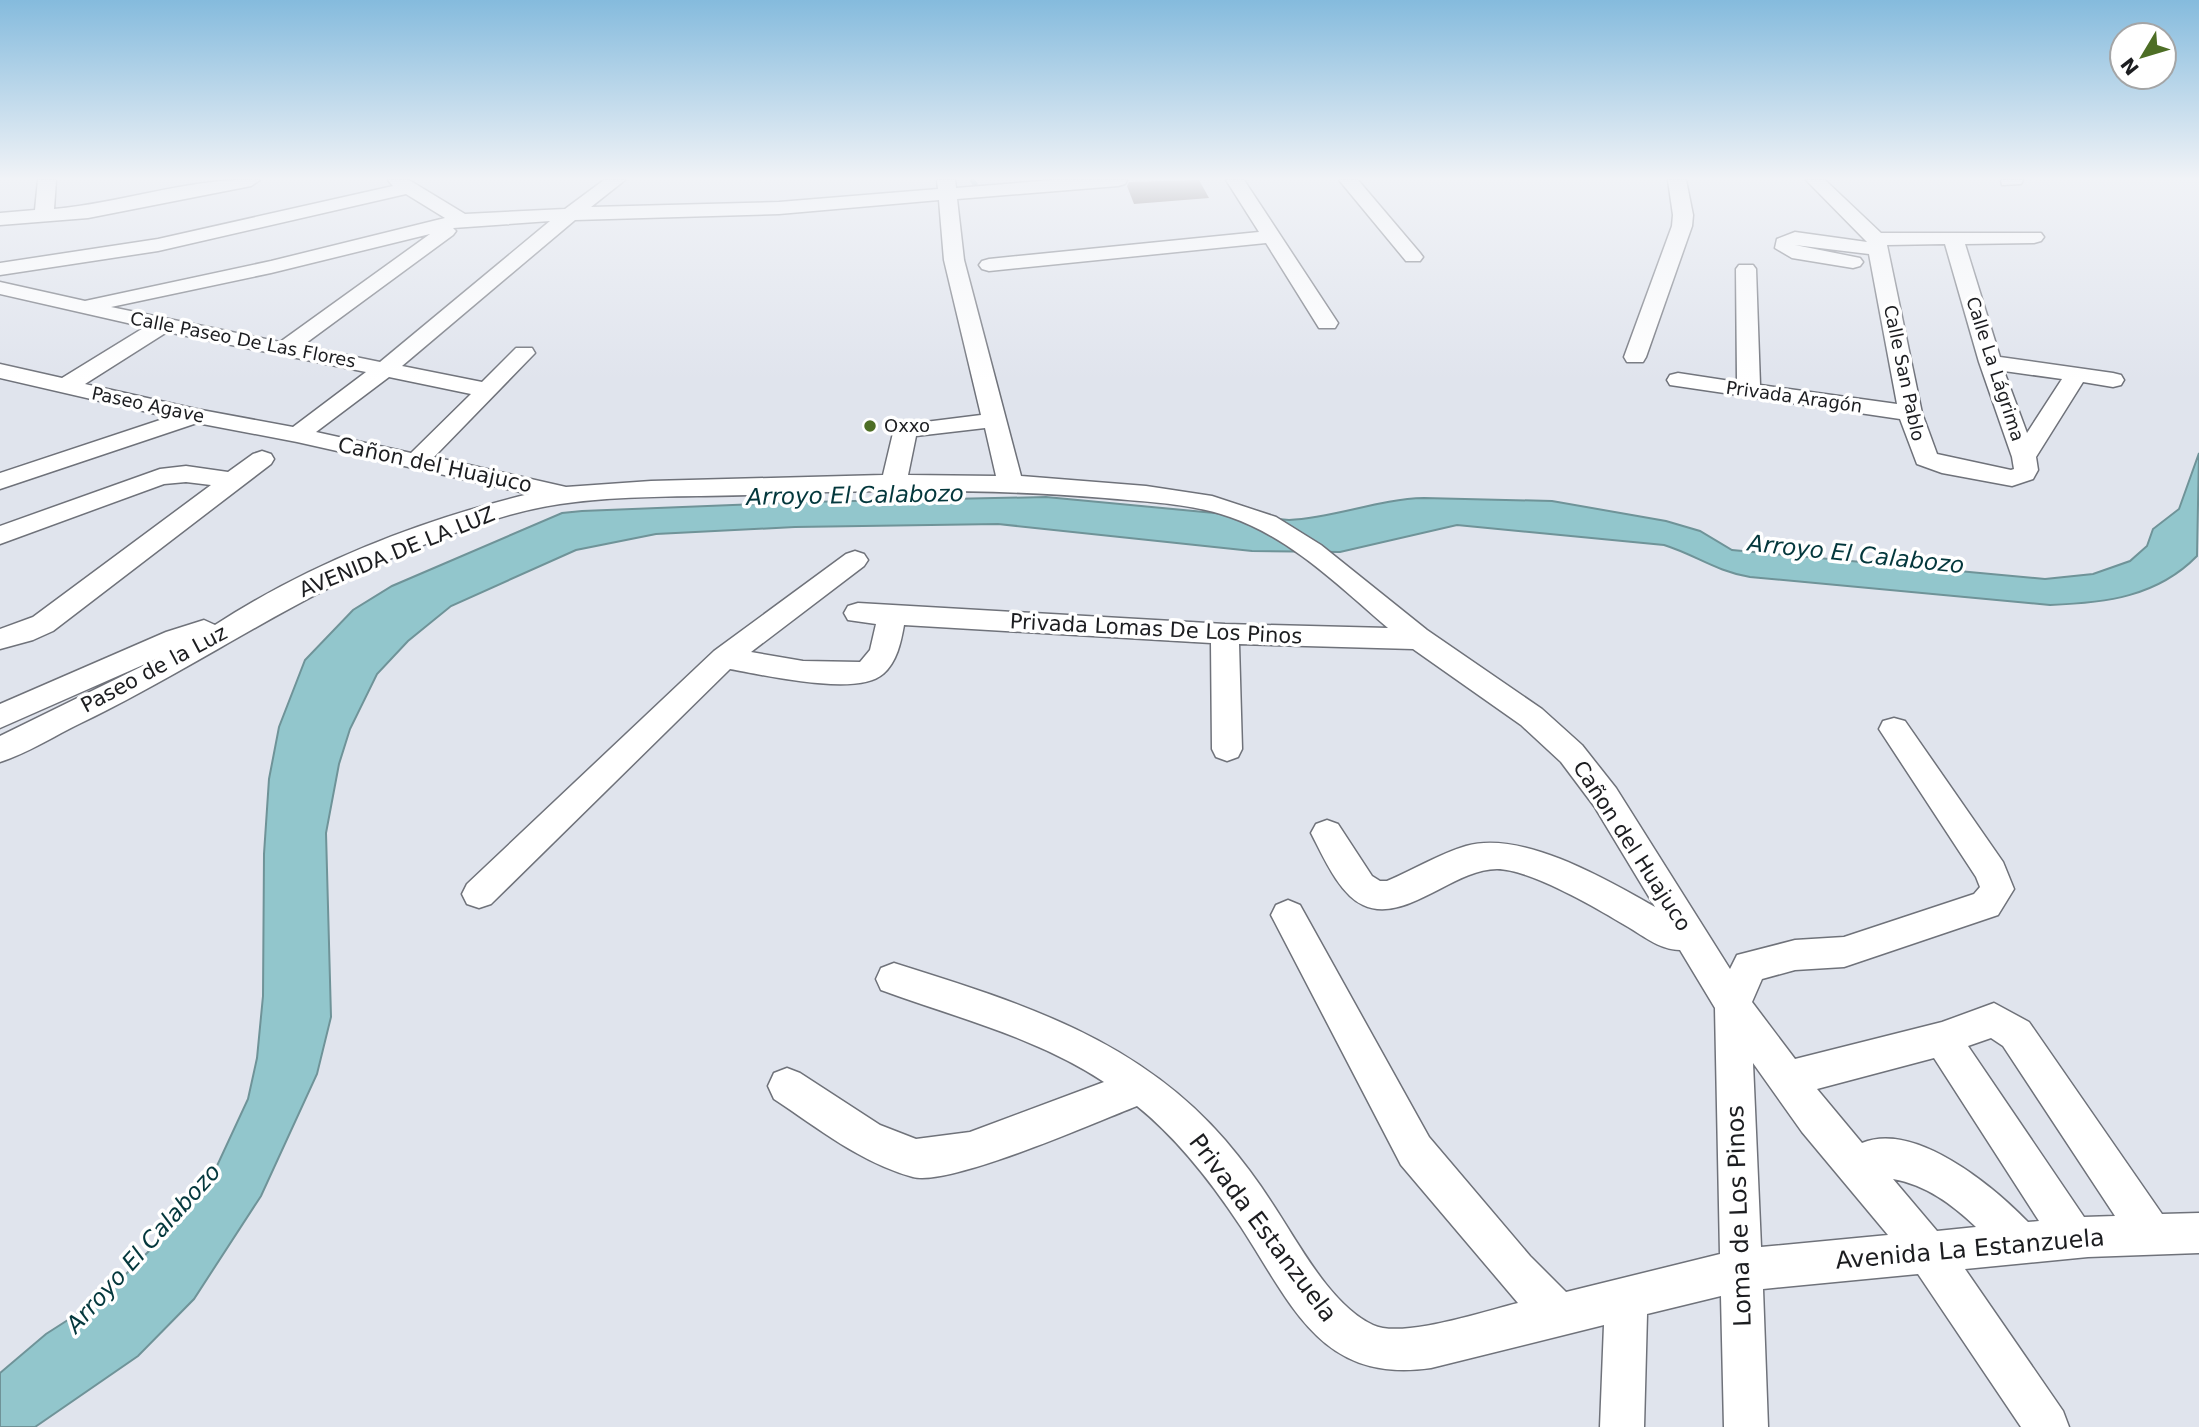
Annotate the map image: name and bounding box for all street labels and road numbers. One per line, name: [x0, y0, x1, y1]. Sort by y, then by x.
street label: Calle La Lágrima: [1962, 294, 2029, 444]
street label: Calle San Pablo: [1880, 303, 1929, 443]
street label: Calle Paseo De Las Flores: [129, 307, 358, 372]
street label: Privada Aragón: [1725, 377, 1864, 416]
street label: Paseo Agave: [90, 382, 206, 427]
street label: Cañon del Huajuco: [336, 433, 534, 497]
street label: AVENIDA DE LA LUZ: [296, 502, 498, 602]
street label: Privada Lomas De Los Pinos: [1009, 609, 1303, 649]
street label: Paseo de la Luz: [77, 620, 231, 718]
street label: Cañon del Huajuco: [1568, 756, 1696, 936]
street label: Loma de Los Pinos: [1721, 1105, 1757, 1327]
street label: Privada Estanzuela: [1183, 1129, 1343, 1327]
street label: Avenida La Estanzuela: [1834, 1223, 2106, 1275]

